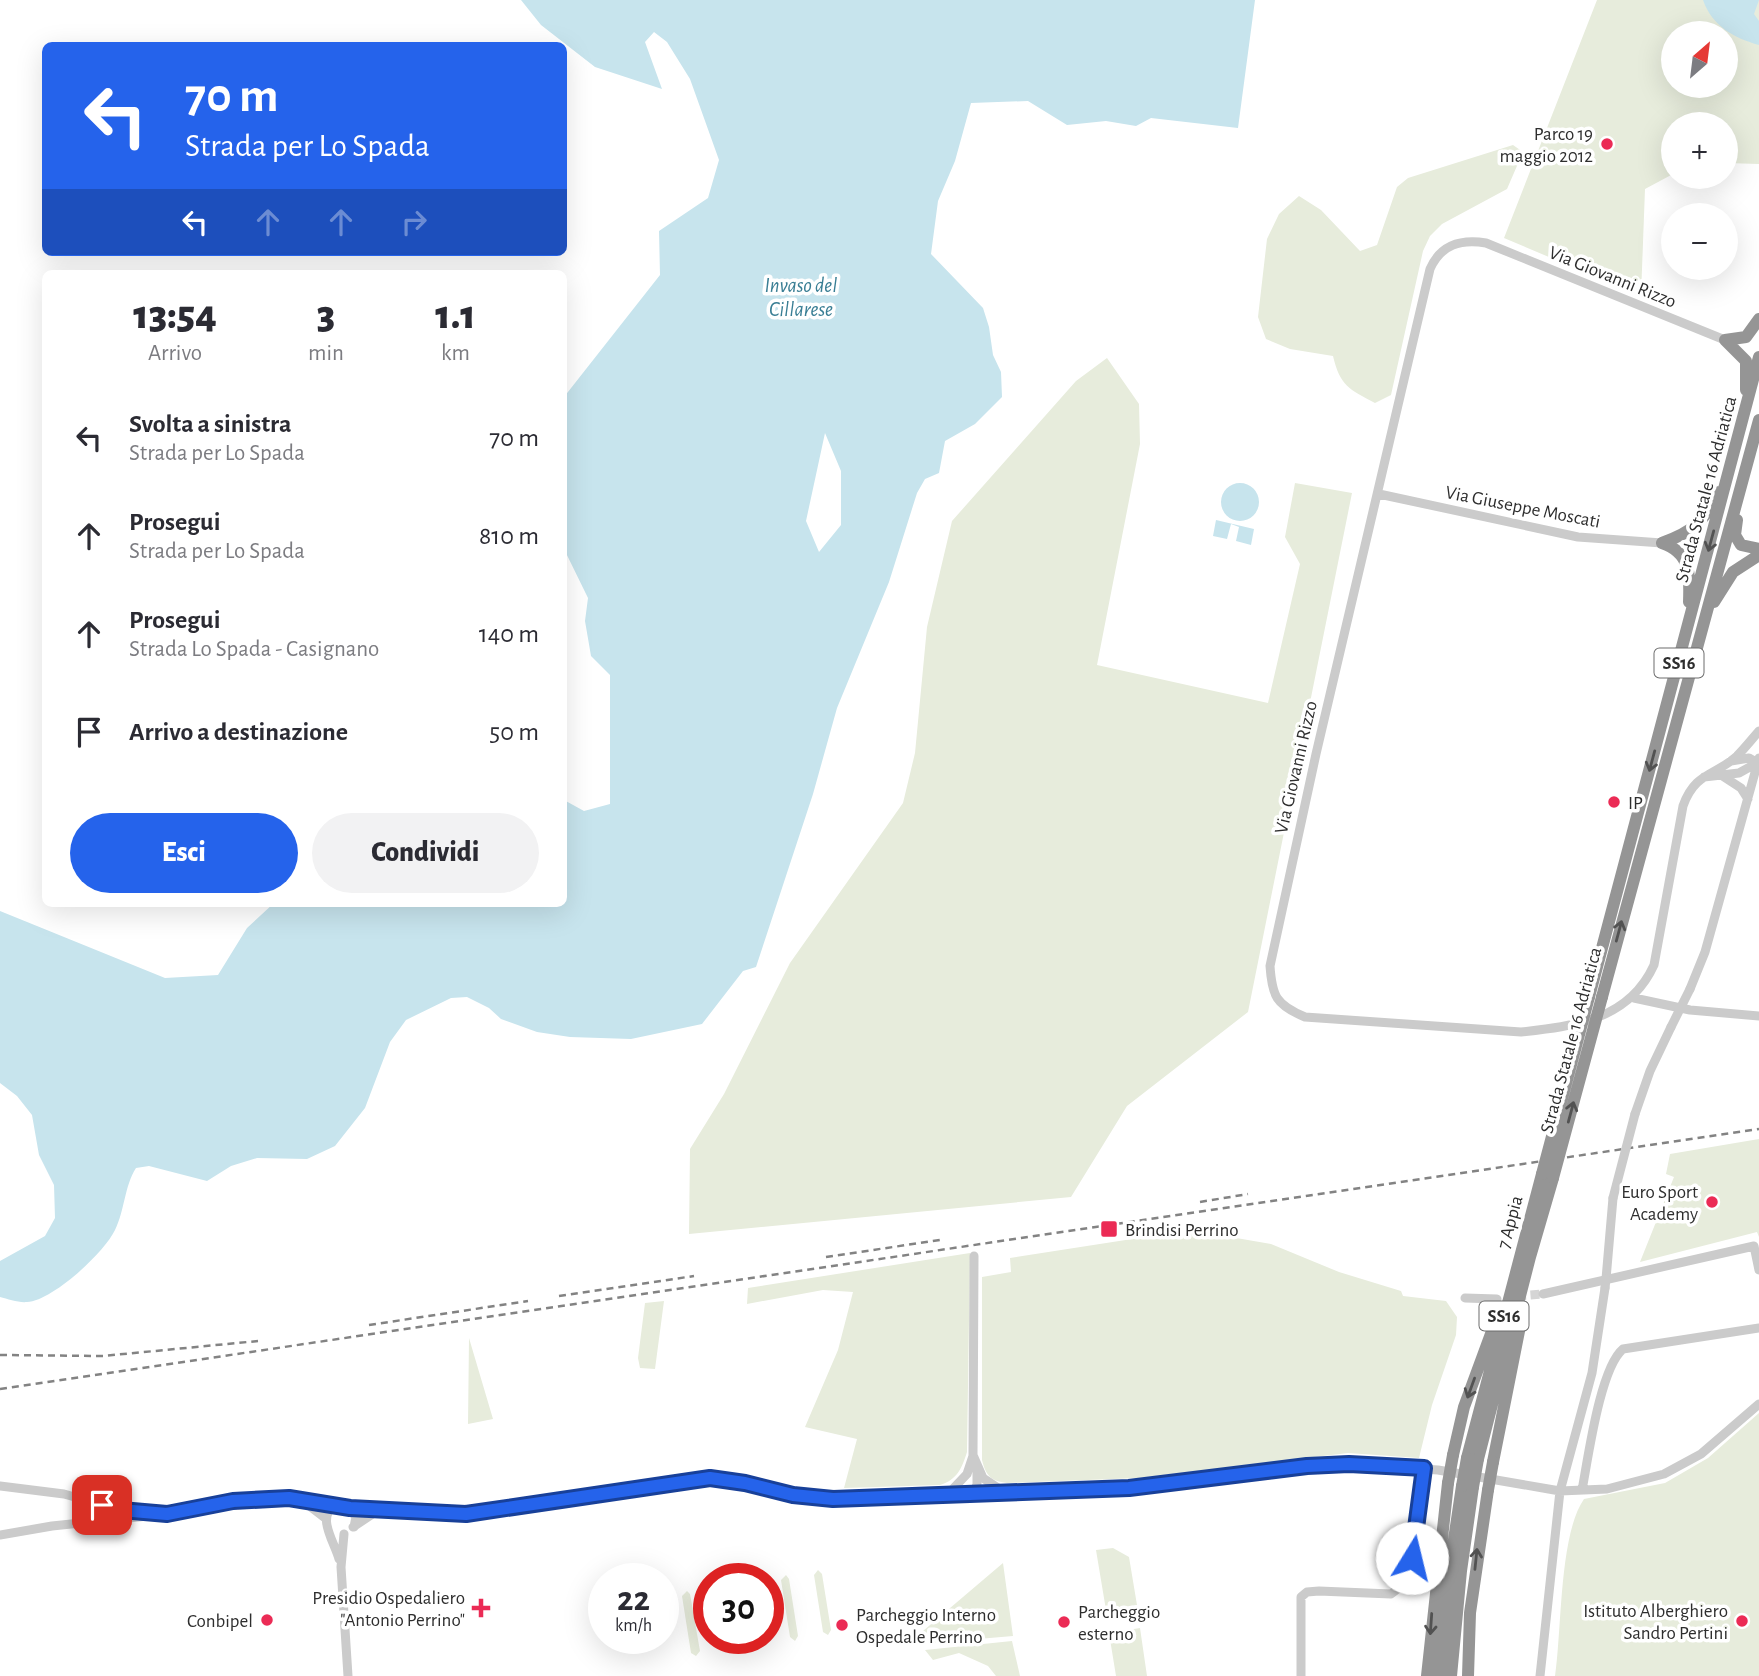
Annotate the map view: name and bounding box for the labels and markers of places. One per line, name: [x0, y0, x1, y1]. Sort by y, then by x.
place label: Parco 19 maggio 2012: [1500, 125, 1593, 166]
marker: Parco 19 maggio 2012: [1599, 136, 1615, 152]
marker: IP: [1606, 794, 1622, 810]
place label: IP: [1628, 794, 1643, 813]
place label: Euro Sport Academy: [1621, 1183, 1698, 1224]
marker: Euro Sport Academy: [1704, 1194, 1720, 1210]
marker: Brindisi Perrino: [1099, 1219, 1119, 1239]
place label: Brindisi Perrino: [1125, 1221, 1239, 1240]
pin: [72, 1475, 132, 1535]
place label: Presidio Ospedaliero "Antonio Perrino": [312, 1589, 465, 1630]
marker: Presidio Ospedaliero "Antonio Perrino": [471, 1598, 491, 1618]
place label: Istituto Alberghiero Sandro Pertini: [1583, 1602, 1728, 1643]
place label: Parcheggio esterno: [1078, 1603, 1160, 1644]
place label: Parcheggio Interno Ospedale Perrino: [856, 1606, 996, 1647]
place label: Conbipel: [187, 1612, 253, 1631]
marker: Conbipel: [259, 1612, 275, 1628]
marker: Istituto Alberghiero Sandro Pertini: [1734, 1613, 1750, 1629]
marker: Parcheggio esterno: [1056, 1614, 1072, 1630]
marker: Parcheggio Interno Ospedale Perrino: [834, 1617, 850, 1633]

